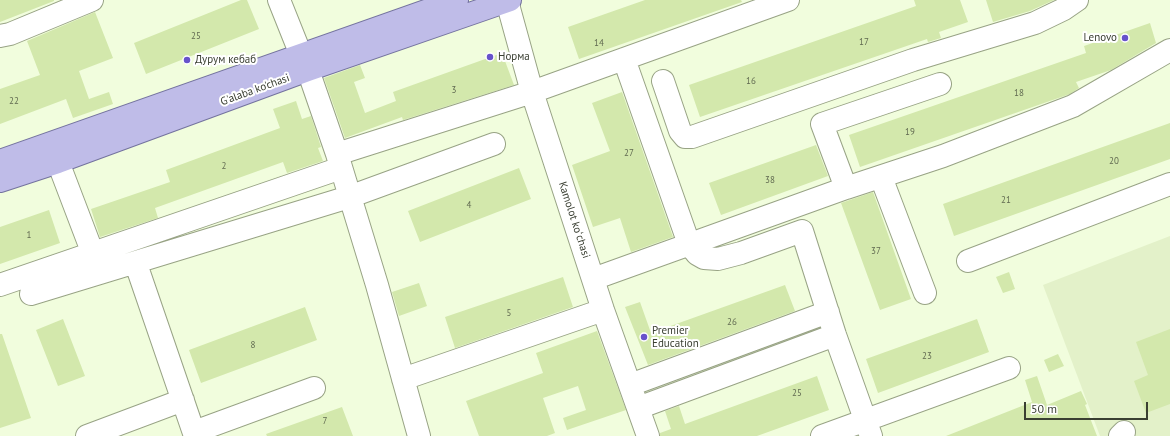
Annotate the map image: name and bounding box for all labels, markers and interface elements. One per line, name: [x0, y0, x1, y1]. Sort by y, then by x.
house number: 25: [191, 31, 201, 41]
place label: Lenovo: [1084, 31, 1117, 45]
marker: Lenovo: [1120, 33, 1130, 43]
house number: 17: [859, 37, 869, 47]
house number: 14: [594, 38, 604, 48]
place label: Норма: [498, 50, 530, 64]
marker: Норма: [485, 52, 495, 62]
place label: Дурум кебаб: [195, 53, 256, 67]
marker: Дурум кебаб: [182, 55, 192, 65]
street label: G'alaba ko'chasi: [219, 71, 291, 109]
house number: 16: [746, 76, 756, 86]
house number: 3: [452, 85, 456, 95]
house number: 18: [1014, 88, 1024, 98]
house number: 22: [9, 96, 19, 106]
house number: 19: [905, 127, 915, 137]
house number: 27: [624, 148, 634, 158]
house number: 20: [1109, 156, 1119, 166]
house number: 2: [222, 161, 226, 171]
house number: 38: [765, 175, 775, 185]
street label: Kamolot koʻchasi: [555, 180, 593, 260]
house number: 21: [1001, 195, 1011, 205]
house number: 4: [467, 200, 471, 210]
house number: 1: [27, 230, 31, 240]
house number: 37: [871, 246, 881, 256]
house number: 5: [507, 308, 511, 318]
house number: 26: [727, 317, 737, 327]
place label: Premier Education: [652, 324, 699, 350]
marker: Premier Education: [639, 332, 649, 342]
house number: 8: [251, 340, 255, 350]
house number: 23: [922, 351, 932, 361]
house number: 25: [792, 388, 802, 398]
scale bar: [1026, 394, 1150, 420]
text: 50 m: [1031, 401, 1057, 416]
house number: 7: [323, 416, 327, 426]

